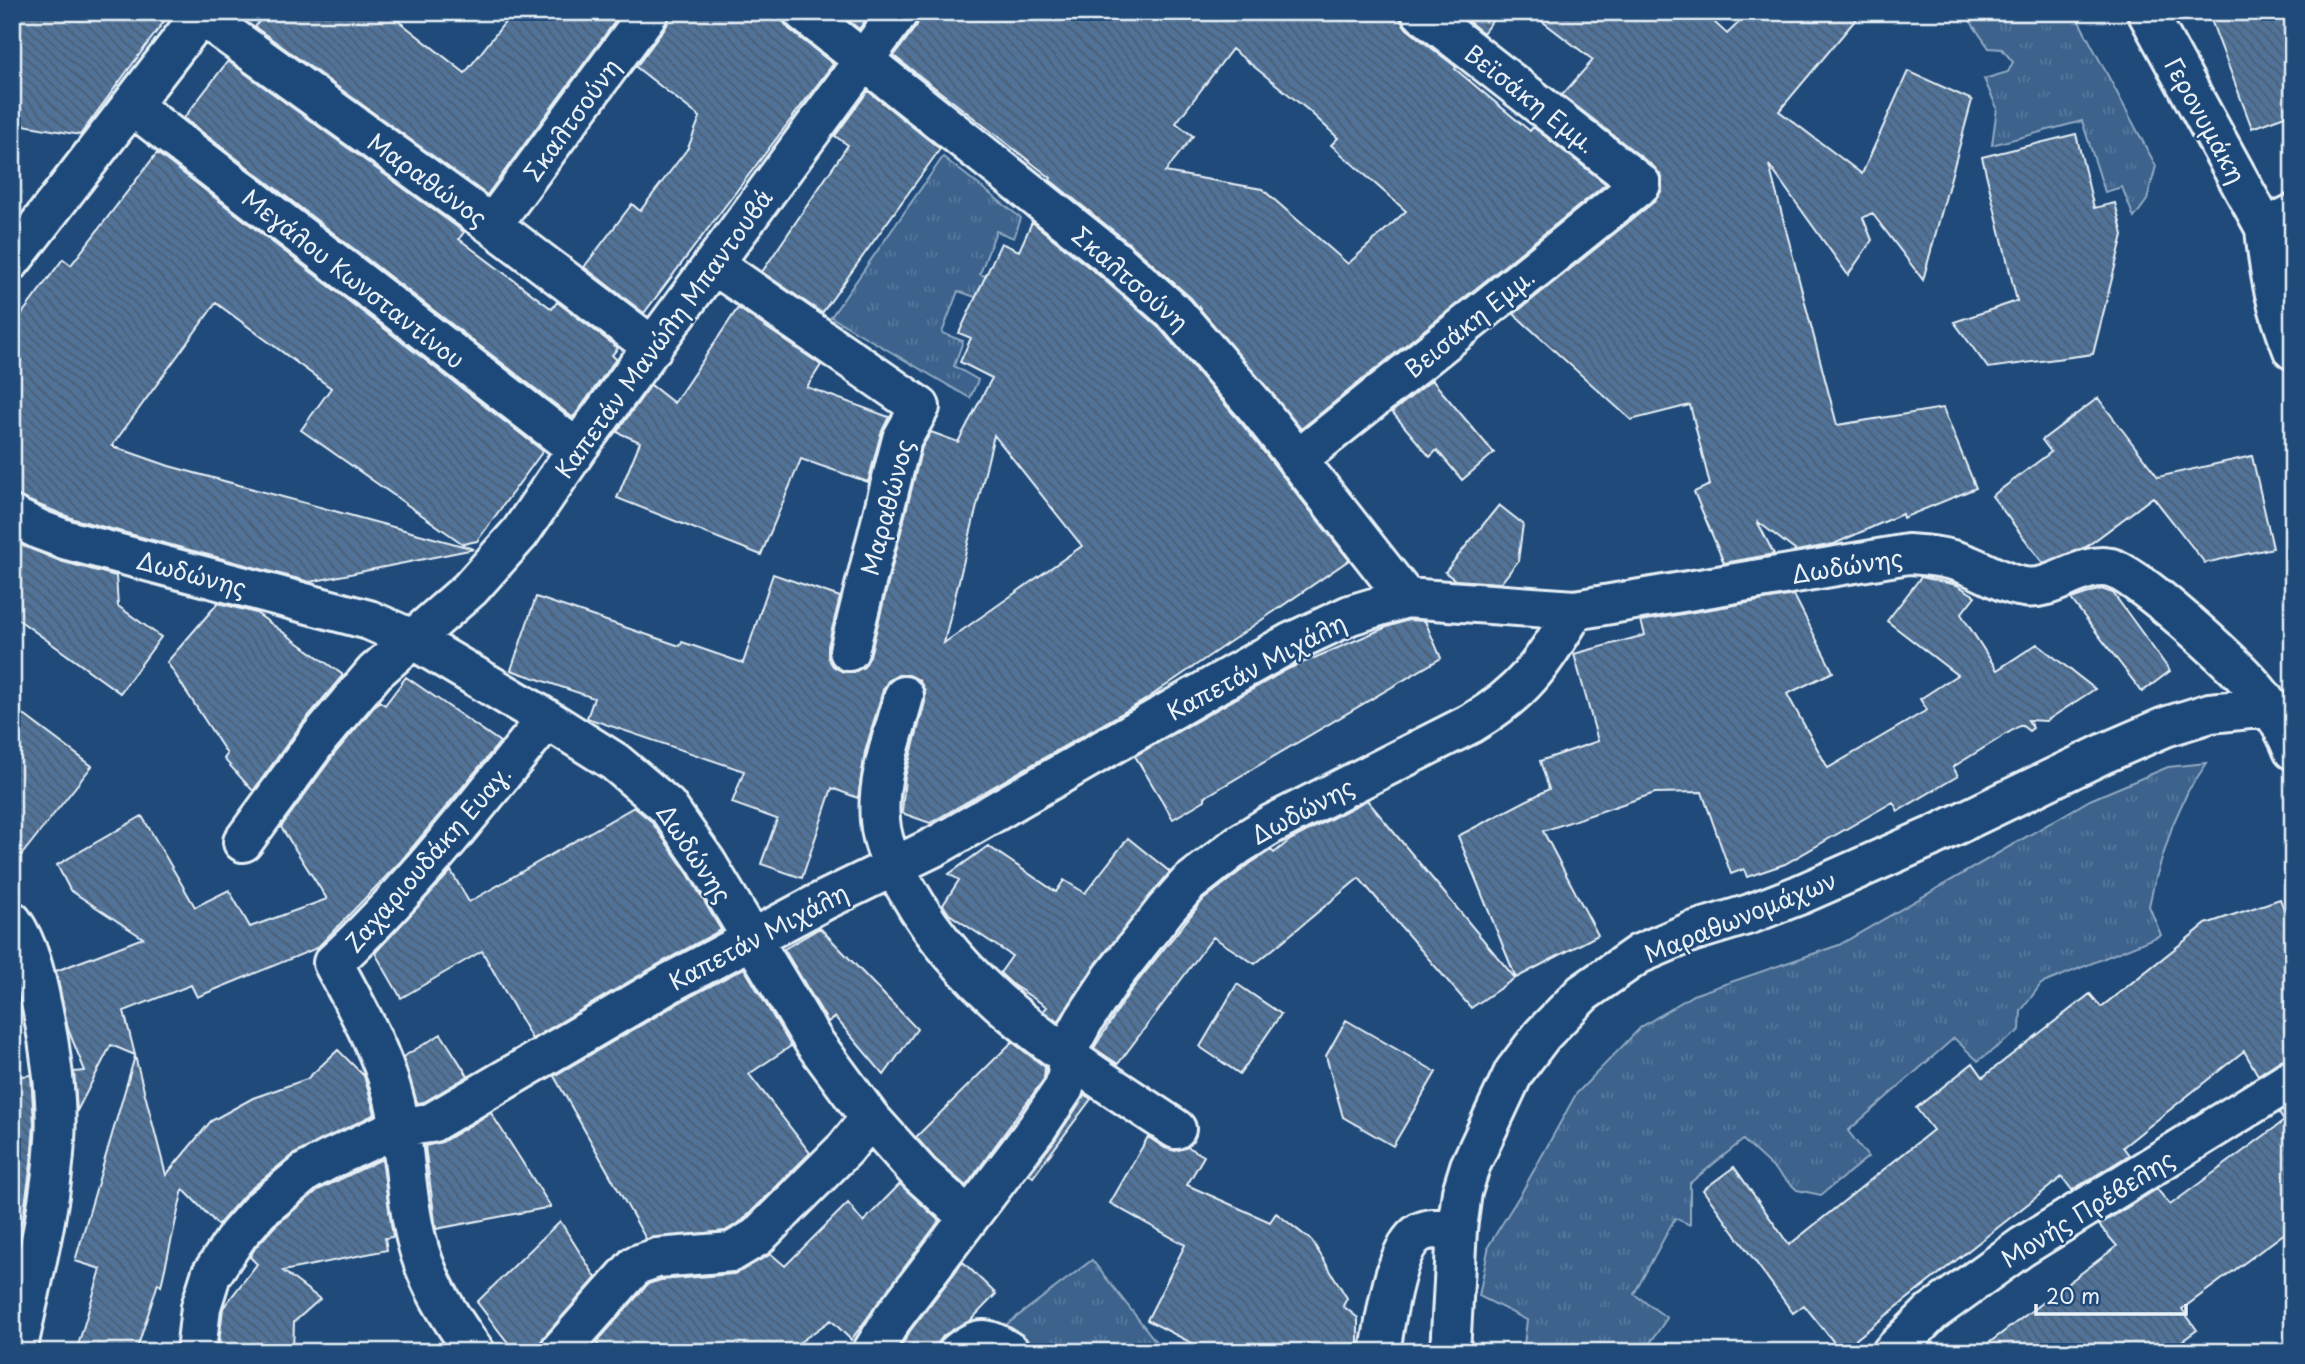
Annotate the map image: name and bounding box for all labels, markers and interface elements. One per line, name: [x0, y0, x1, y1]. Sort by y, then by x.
street label: Βεϊσάκη Εμμ.: [1458, 35, 1604, 161]
street label: Σκαλτσούνη: [514, 50, 628, 188]
street label: Γερονυμάκη: [2157, 50, 2255, 190]
street label: Μαραθώνος: [361, 123, 495, 235]
street label: Μεγάλου Κωνσταντίνου: [235, 179, 473, 377]
street label: Καπετάν Μανώλη Μπαντουβά: [545, 181, 781, 485]
street label: Σκαλτσούνη: [1065, 217, 1197, 339]
street label: Βεισάκη Εμμ.: [1396, 258, 1542, 386]
street label: Μαραθώνος: [851, 435, 921, 579]
street label: Δωδώνης: [1789, 538, 1905, 592]
street label: Δωδώνης: [133, 541, 251, 605]
street label: Καπετάν Μιχάλη: [1160, 604, 1352, 728]
street label: Ζαχαριουδάκη Ευαγ.: [335, 756, 519, 960]
street label: Δωδώνης: [1244, 768, 1360, 852]
street label: Δωδώνης: [649, 796, 741, 910]
street label: Μαραθωνομάχων: [1638, 861, 1842, 971]
street label: Καπετάν Μιχάλη: [662, 874, 854, 998]
street label: Μονής Πρέβελης: [1993, 1140, 2181, 1276]
scale bar: [2036, 1273, 2186, 1317]
text: 20 m: [2046, 1279, 2100, 1311]

